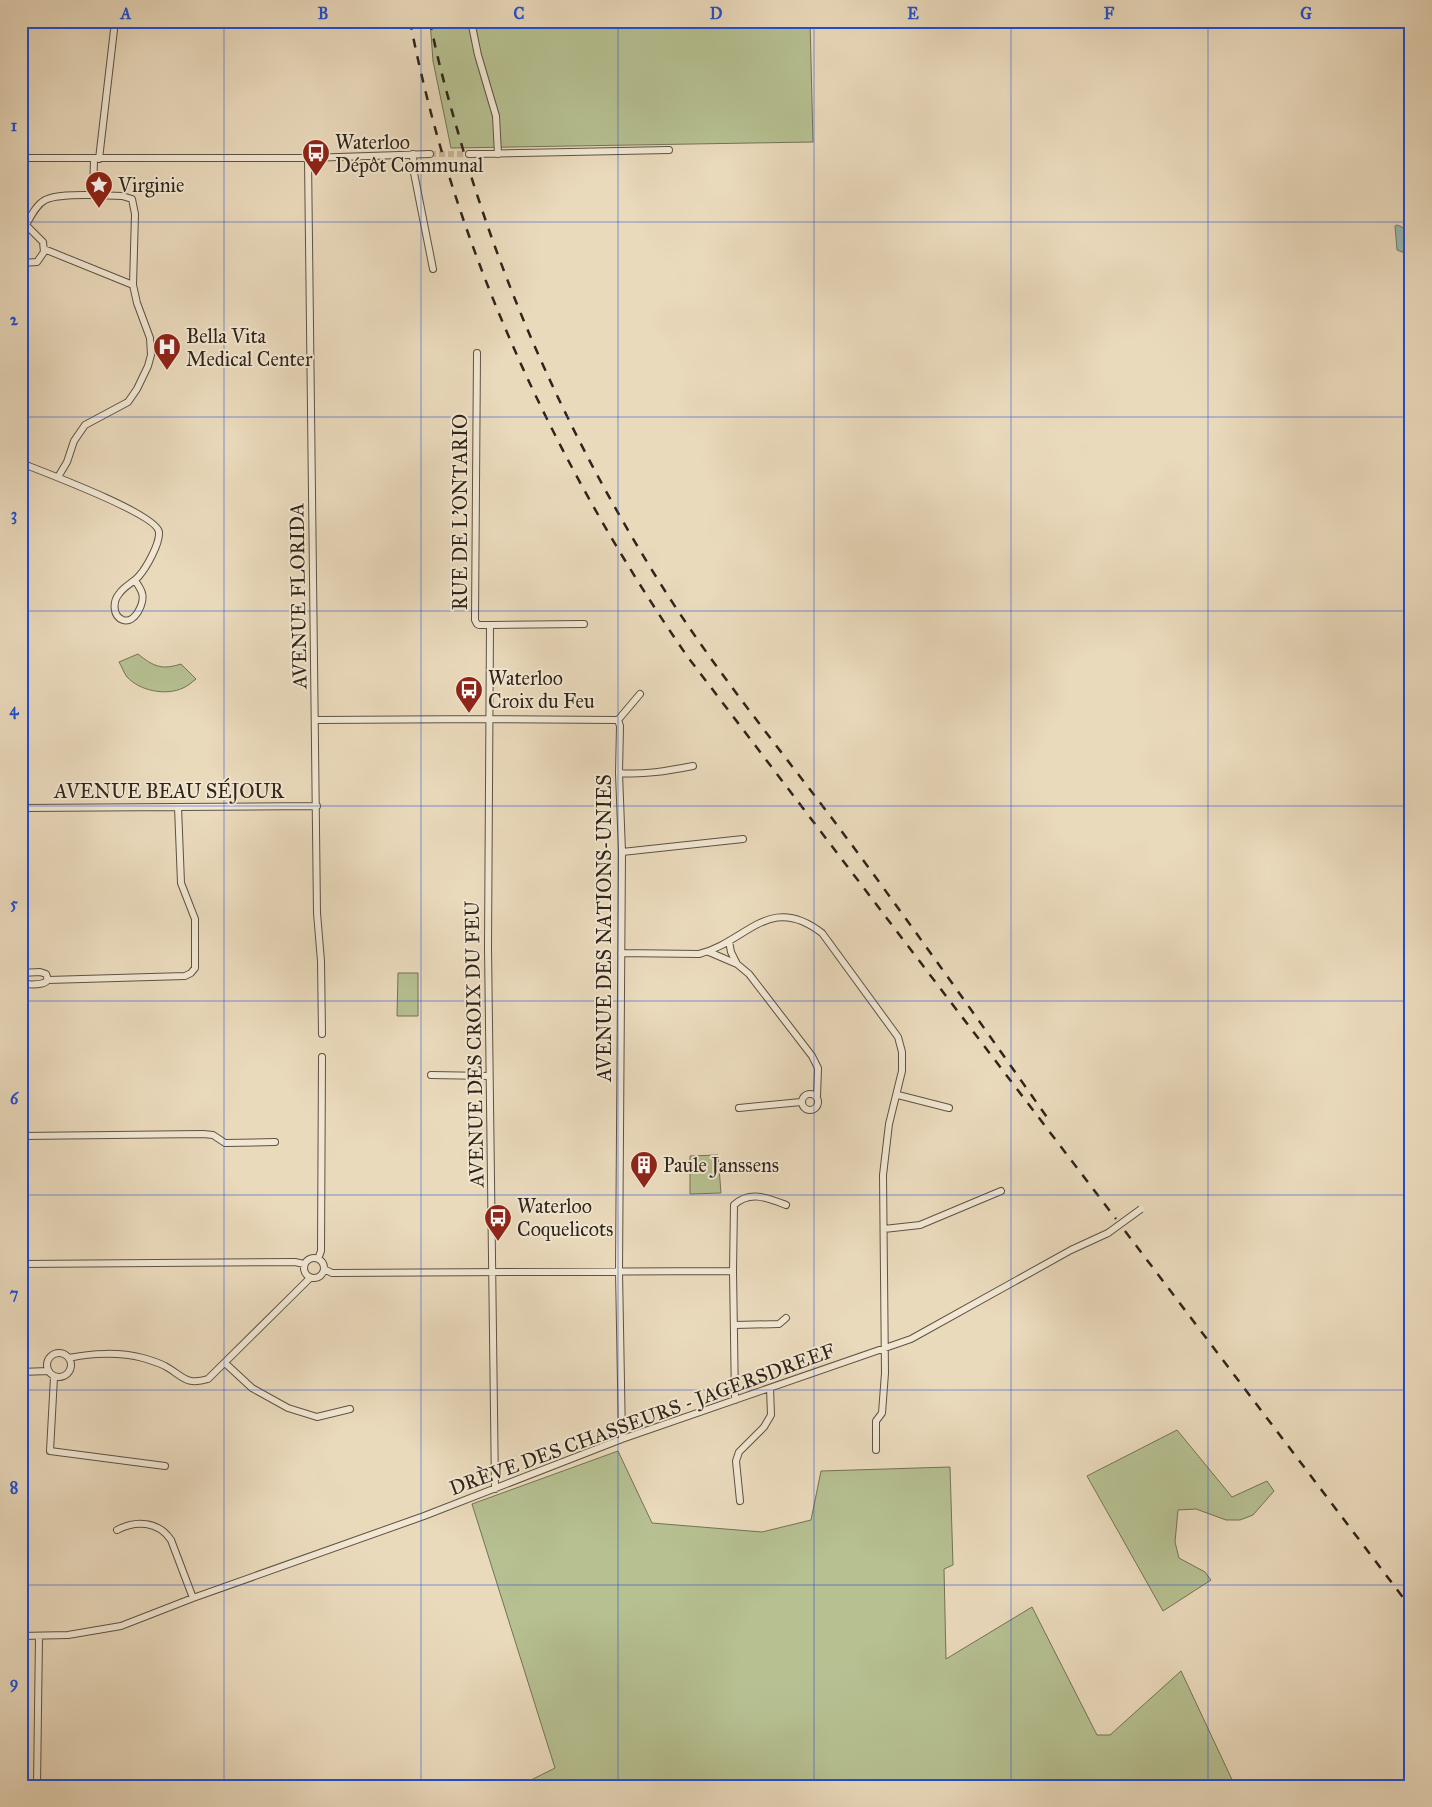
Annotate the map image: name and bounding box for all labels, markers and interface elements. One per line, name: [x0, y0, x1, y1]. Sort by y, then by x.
text: A: [120, 4, 132, 23]
text: B: [318, 4, 328, 23]
text: C: [514, 4, 525, 23]
text: D: [710, 4, 723, 23]
text: E: [907, 4, 919, 23]
text: F: [1104, 4, 1115, 23]
text: G: [1300, 4, 1312, 23]
text: 1: [11, 116, 18, 135]
place label: Waterloo Dépôt Communal: [335, 130, 484, 177]
bus stop icon: Waterloo Dépôt Communal: [301, 138, 331, 177]
place icon: Virginie: [84, 170, 114, 209]
place label: Virginie: [117, 173, 184, 198]
text: 2: [10, 310, 19, 329]
place label: Bella Vita Medical Center: [186, 324, 313, 371]
hospital icon: Bella Vita Medical Center: [152, 332, 182, 371]
street label: RUE DE L'ONTARIO: [448, 414, 472, 610]
street label: AVENUE FLORIDA: [284, 502, 312, 690]
text: 3: [11, 505, 17, 525]
place label: Waterloo Croix du Feu: [488, 666, 595, 713]
bus stop icon: Waterloo Croix du Feu: [454, 675, 484, 714]
text: 4: [10, 700, 20, 720]
street label: AVENUE DES NATIONS-UNIES: [592, 774, 616, 1083]
street label: AVENUE BEAU SÉJOUR: [53, 777, 285, 804]
text: 5: [10, 894, 18, 913]
street label: AVENUE DES CROIX DU FEU: [459, 900, 489, 1188]
text: 6: [10, 1089, 19, 1108]
building icon: Paule Janssens: [629, 1150, 659, 1189]
place label: Paule Janssens: [663, 1153, 779, 1178]
place label: Waterloo Coquelicots: [517, 1194, 613, 1242]
bus stop icon: Waterloo Coquelicots: [483, 1203, 513, 1242]
text: 7: [10, 1284, 19, 1303]
street label: DRÈVE DES CHASSEURS - JAGERSDREEF: [445, 1336, 838, 1501]
text: 8: [10, 1478, 18, 1497]
text: 9: [10, 1673, 18, 1693]

